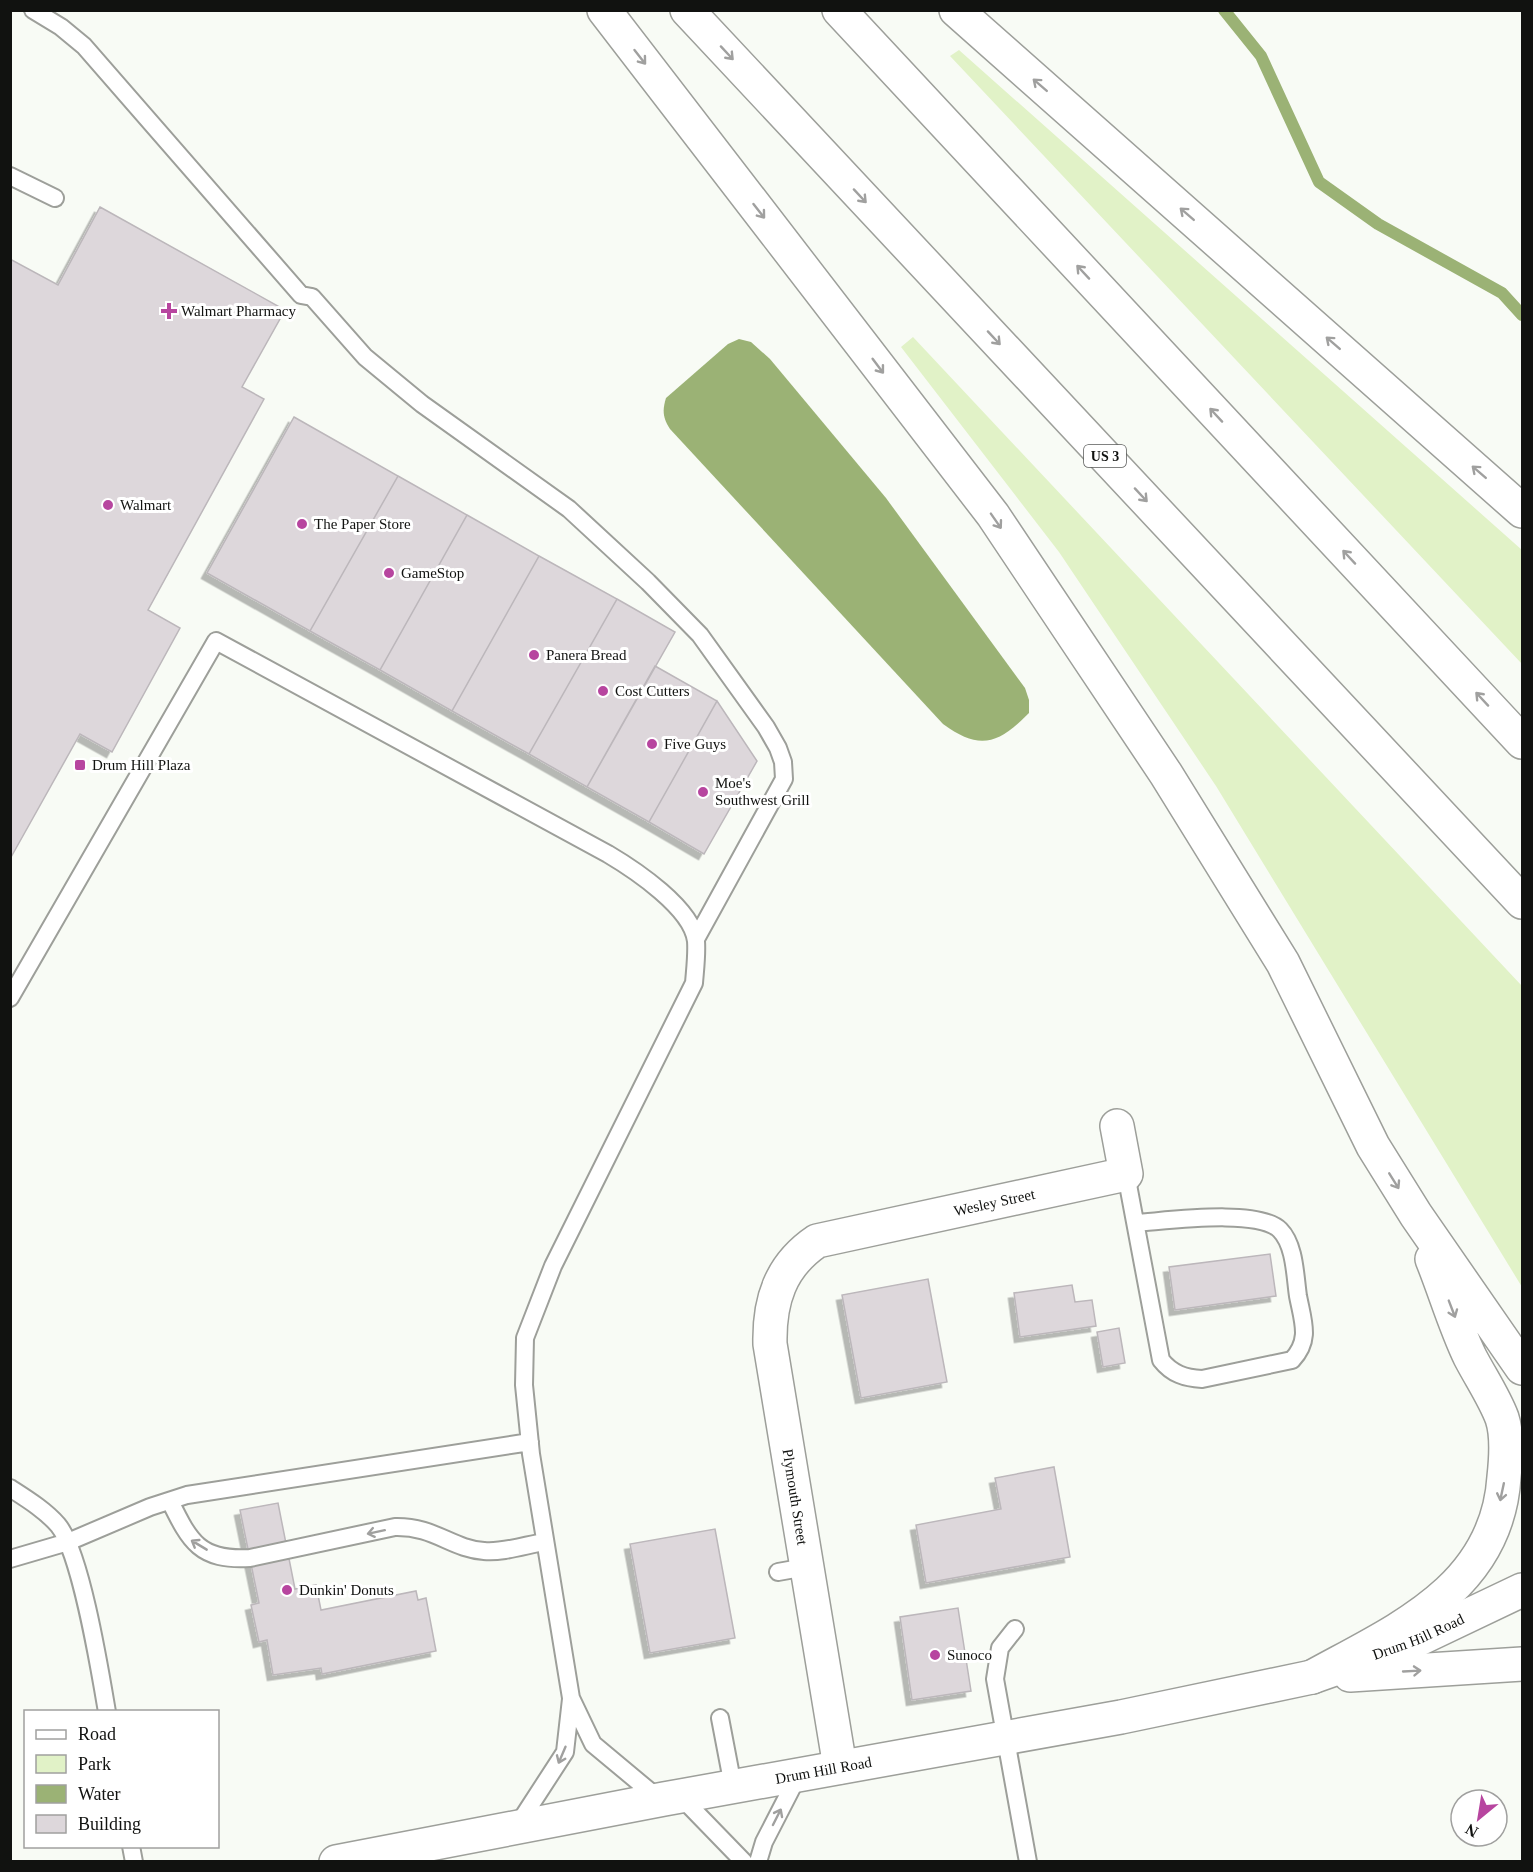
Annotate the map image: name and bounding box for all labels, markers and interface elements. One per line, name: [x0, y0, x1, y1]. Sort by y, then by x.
one-way arrow: [720, 46, 734, 61]
one-way arrow: [634, 48, 647, 64]
one-way arrow: [1033, 78, 1048, 92]
one-way arrow: [853, 188, 868, 203]
one-way arrow: [753, 203, 766, 219]
one-way arrow: [1180, 207, 1195, 221]
one-way arrow: [1075, 265, 1090, 280]
place label: Walmart Pharmacy: [181, 303, 296, 319]
marker: Walmart Pharmacy: [162, 304, 176, 318]
one-way arrow: [987, 330, 1001, 345]
one-way arrow: [1326, 336, 1341, 350]
one-way arrow: [872, 357, 885, 373]
one-way arrow: [1209, 407, 1223, 422]
road number: US 3: [1084, 445, 1126, 467]
one-way arrow: [1472, 465, 1487, 479]
one-way arrow: [1134, 488, 1149, 503]
place label: Walmart: [120, 497, 172, 513]
marker: Walmart: [101, 498, 115, 512]
one-way arrow: [990, 512, 1002, 529]
place label: The Paper Store: [314, 516, 411, 532]
marker: The Paper Store: [295, 517, 309, 531]
one-way arrow: [1342, 550, 1356, 565]
place label: GameStop: [401, 565, 464, 581]
marker: GameStop: [382, 566, 396, 580]
place label: Panera Bread: [546, 647, 627, 663]
marker: Panera Bread: [527, 648, 541, 662]
place label: Cost Cutters: [615, 683, 690, 699]
marker: Cost Cutters: [596, 684, 610, 698]
one-way arrow: [1475, 692, 1490, 707]
place label: Five Guys: [664, 736, 726, 752]
marker: Five Guys: [645, 737, 659, 751]
place label: Drum Hill Plaza: [92, 757, 191, 773]
marker: Drum Hill Plaza: [73, 758, 87, 772]
place label: Moe's Southwest Grill: [715, 775, 810, 808]
marker: Moe's Southwest Grill: [696, 785, 710, 799]
one-way arrow: [1389, 1172, 1401, 1189]
street label: Wesley Street: [952, 1186, 1037, 1219]
one-way arrow: [1447, 1299, 1458, 1318]
street label: Plymouth Street: [780, 1448, 811, 1547]
one-way arrow: [1496, 1482, 1507, 1502]
one-way arrow: [367, 1526, 386, 1538]
one-way arrow: [191, 1539, 208, 1551]
place label: Dunkin' Donuts: [299, 1582, 394, 1598]
marker: Dunkin' Donuts: [280, 1583, 294, 1597]
street label: Drum Hill Road: [1370, 1611, 1467, 1663]
place label: Sunoco: [947, 1647, 992, 1663]
marker: Sunoco: [928, 1648, 942, 1662]
one-way arrow: [1402, 1665, 1422, 1676]
legend: [24, 1710, 219, 1848]
text: Road: [78, 1724, 116, 1744]
one-way arrow: [556, 1745, 567, 1763]
text: Park: [78, 1754, 111, 1774]
street label: Drum Hill Road: [774, 1754, 873, 1787]
text: Water: [78, 1784, 121, 1804]
north arrow: [1449, 1788, 1509, 1848]
one-way arrow: [772, 1809, 783, 1827]
text: Building: [78, 1814, 141, 1834]
text: N: [1462, 1820, 1481, 1841]

